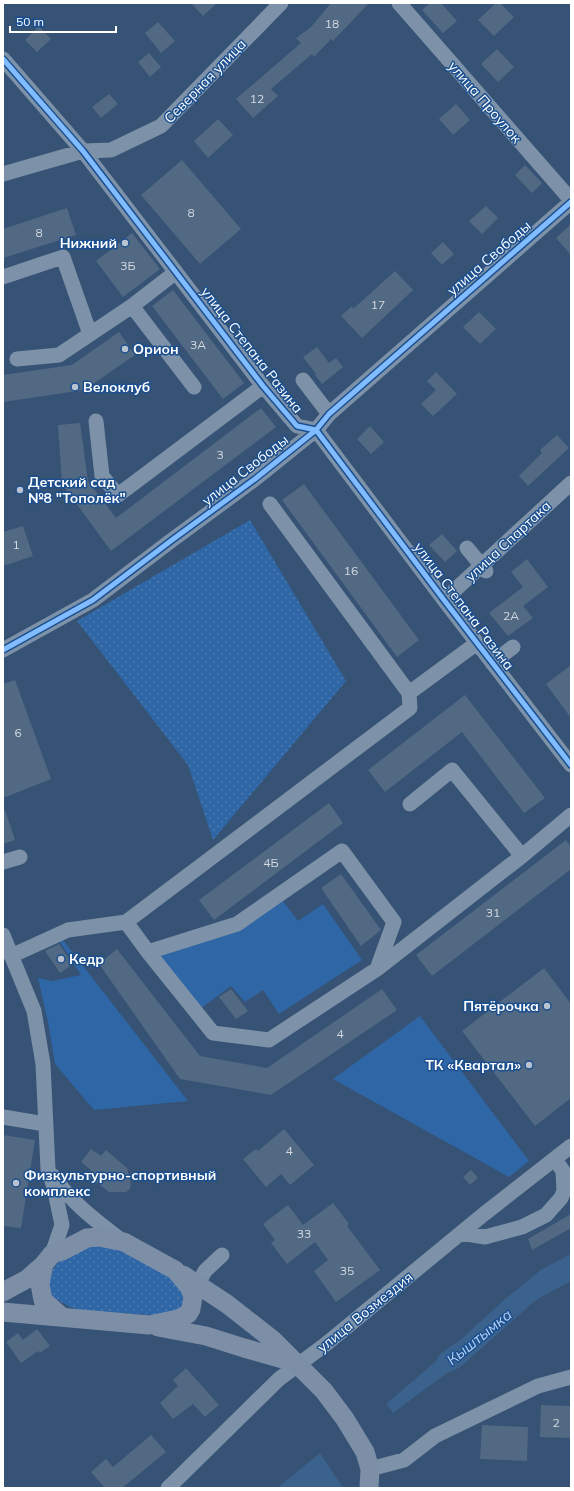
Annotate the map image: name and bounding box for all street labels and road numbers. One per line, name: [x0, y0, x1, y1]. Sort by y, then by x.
street label: Северная улица: [160, 35, 250, 127]
street label: улица Проулок: [444, 57, 526, 147]
street label: улица Свободы: [443, 217, 535, 299]
street label: улица Степана Разина: [197, 283, 307, 417]
street label: улица Свободы: [198, 431, 292, 509]
street label: улица Спартака: [461, 497, 555, 585]
street label: улица Степана Разина: [410, 539, 518, 673]
street label: улица Возмездия: [313, 1268, 417, 1356]

